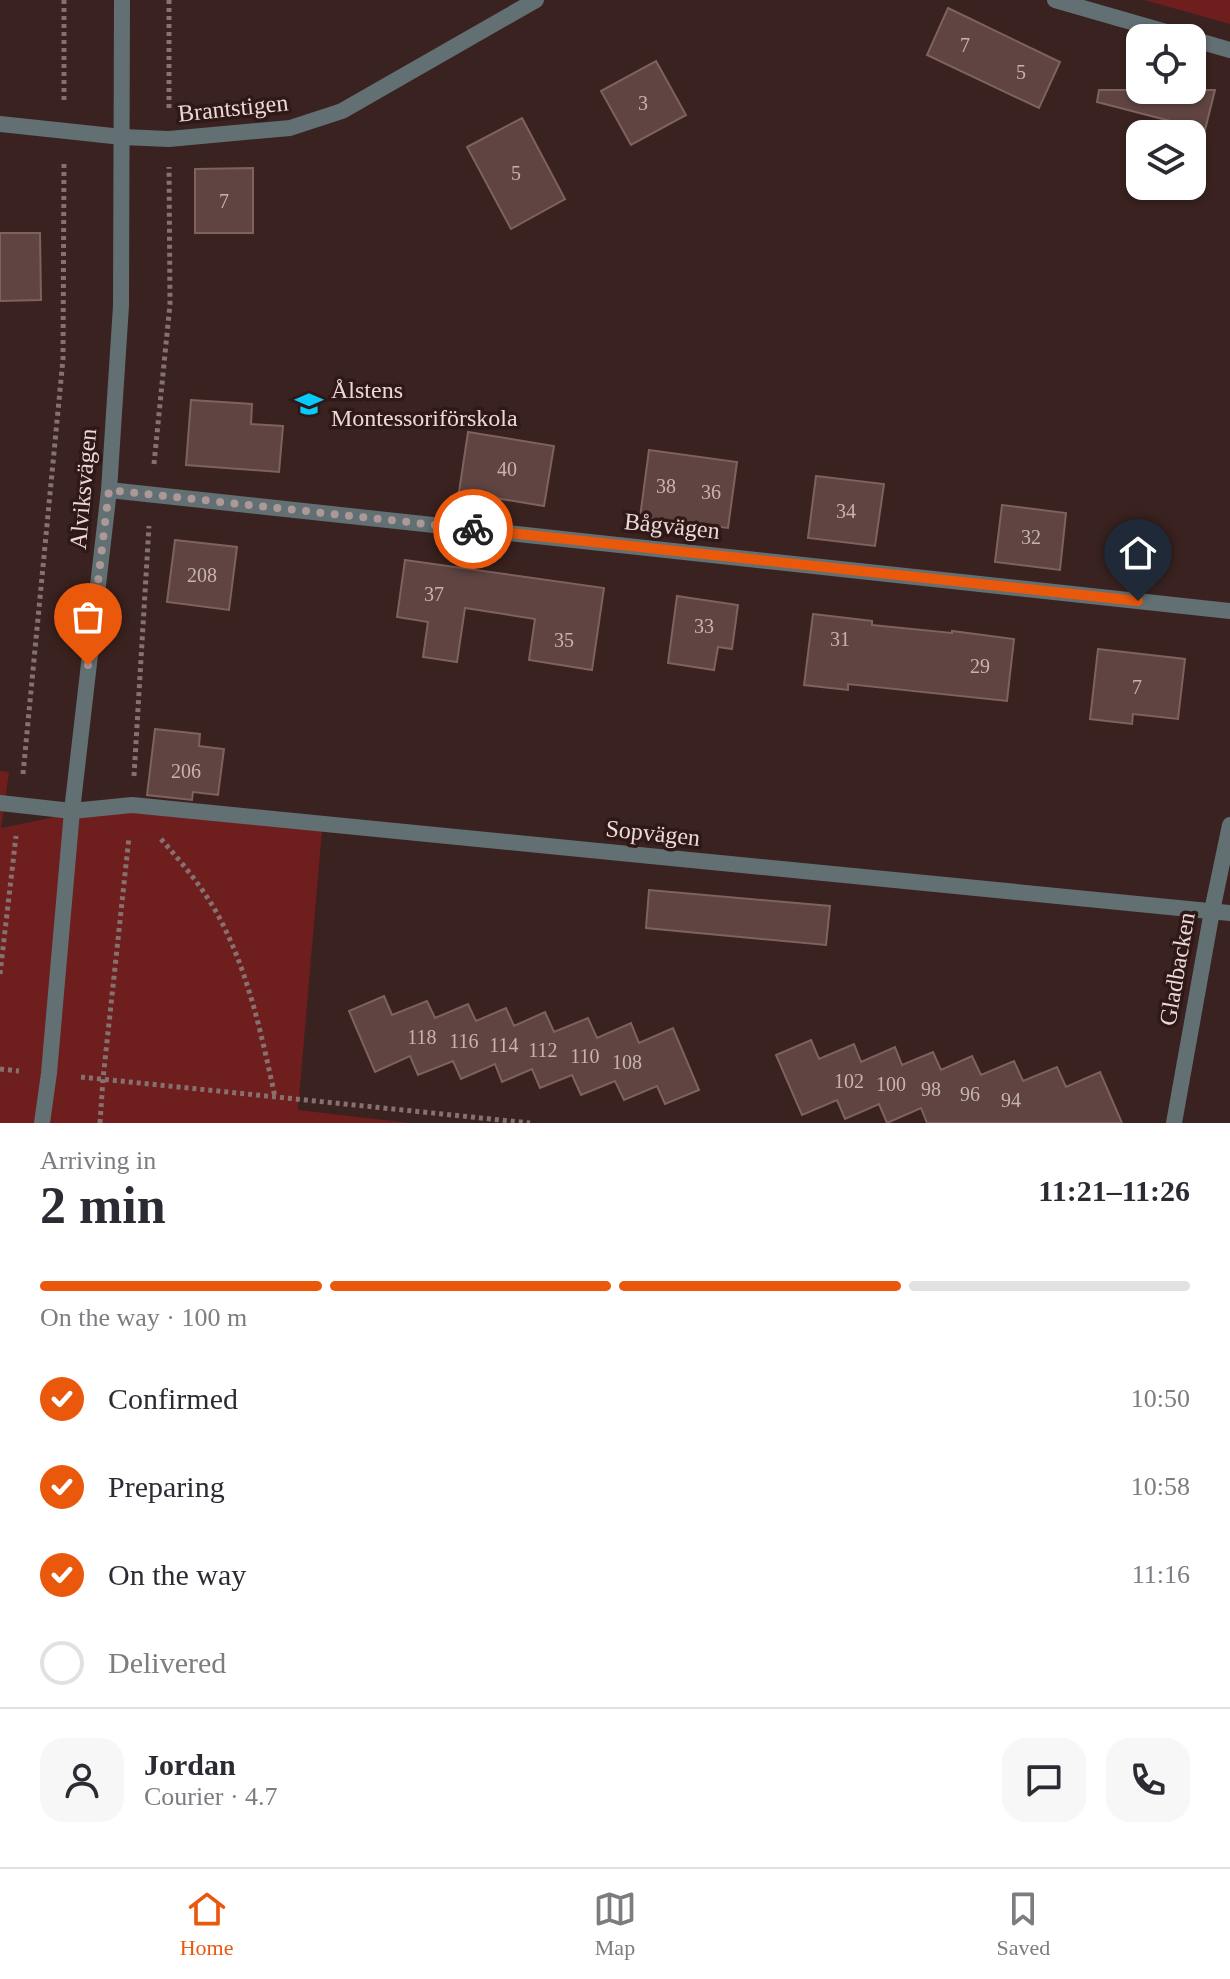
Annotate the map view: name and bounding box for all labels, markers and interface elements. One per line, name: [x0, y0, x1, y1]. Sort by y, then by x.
map controls: [1126, 24, 1206, 200]
button: locate: [1126, 24, 1206, 104]
house number: 7: [960, 34, 970, 56]
house number: 5: [1016, 61, 1026, 83]
street label: Brantstigen: [177, 89, 289, 127]
house number: 3: [638, 92, 648, 114]
button: layers: [1126, 120, 1206, 200]
house number: 5: [511, 162, 521, 184]
house number: 7: [219, 190, 229, 212]
place label: Ålstens Montessoriförskola: [331, 377, 518, 431]
school or university icon: Ålstens Montessoriförskola: [294, 389, 324, 419]
street label: Alviksvägen: [65, 427, 101, 551]
house number: 40: [497, 458, 517, 480]
house number: 38: [656, 475, 676, 497]
house number: 36: [701, 481, 721, 503]
courier: [433, 489, 513, 569]
house number: 34: [836, 500, 856, 522]
icon: bike: [451, 507, 495, 551]
street label: Bågvägen: [623, 508, 721, 544]
pin: [1104, 519, 1172, 601]
house number: 32: [1021, 526, 1041, 548]
icon: home: [1116, 531, 1160, 575]
house number: 208: [187, 564, 217, 586]
pin: [54, 583, 122, 665]
house number: 37: [424, 583, 444, 605]
icon: bag: [66, 595, 110, 639]
house number: 33: [694, 615, 714, 637]
house number: 31: [830, 628, 850, 650]
house number: 35: [554, 629, 574, 651]
house number: 29: [970, 655, 990, 677]
house number: 7: [1132, 676, 1142, 698]
house number: 206: [171, 760, 201, 782]
street label: Sopvägen: [605, 815, 701, 851]
street label: Gladbacken: [1154, 910, 1200, 1028]
house number: 118: [407, 1026, 437, 1048]
house number: 116: [449, 1030, 479, 1052]
house number: 114: [489, 1034, 519, 1056]
house number: 112: [528, 1039, 558, 1061]
house number: 110: [570, 1045, 600, 1067]
house number: 108: [612, 1051, 642, 1073]
house number: 102: [834, 1070, 864, 1092]
house number: 100: [876, 1073, 906, 1095]
house number: 98: [921, 1078, 941, 1100]
house number: 96: [960, 1083, 980, 1105]
house number: 94: [1001, 1089, 1021, 1111]
text: Arriving in: [40, 1146, 156, 1175]
text: 11:21–11:26: [1038, 1174, 1190, 1207]
text: 2 min: [40, 1177, 166, 1234]
text: On the way · 100 m: [40, 1303, 247, 1332]
icon: check: [40, 1377, 84, 1421]
text: Confirmed: [108, 1382, 238, 1415]
text: 10:50: [1131, 1384, 1190, 1413]
icon: check: [40, 1465, 84, 1509]
text: Preparing: [108, 1470, 225, 1503]
text: 10:58: [1131, 1472, 1190, 1501]
icon: check: [40, 1553, 84, 1597]
text: On the way: [108, 1558, 246, 1591]
text: 11:16: [1132, 1560, 1190, 1589]
text: Delivered: [108, 1646, 226, 1679]
button: person: [40, 1738, 124, 1822]
button: chat: [1002, 1738, 1086, 1822]
button: phone: [1106, 1738, 1190, 1822]
text: Jordan: [144, 1748, 236, 1781]
text: Courier · 4.7: [144, 1782, 278, 1811]
tab: Home: [180, 1887, 234, 1961]
tab: Map: [593, 1887, 637, 1961]
tab: Saved: [996, 1887, 1050, 1961]

